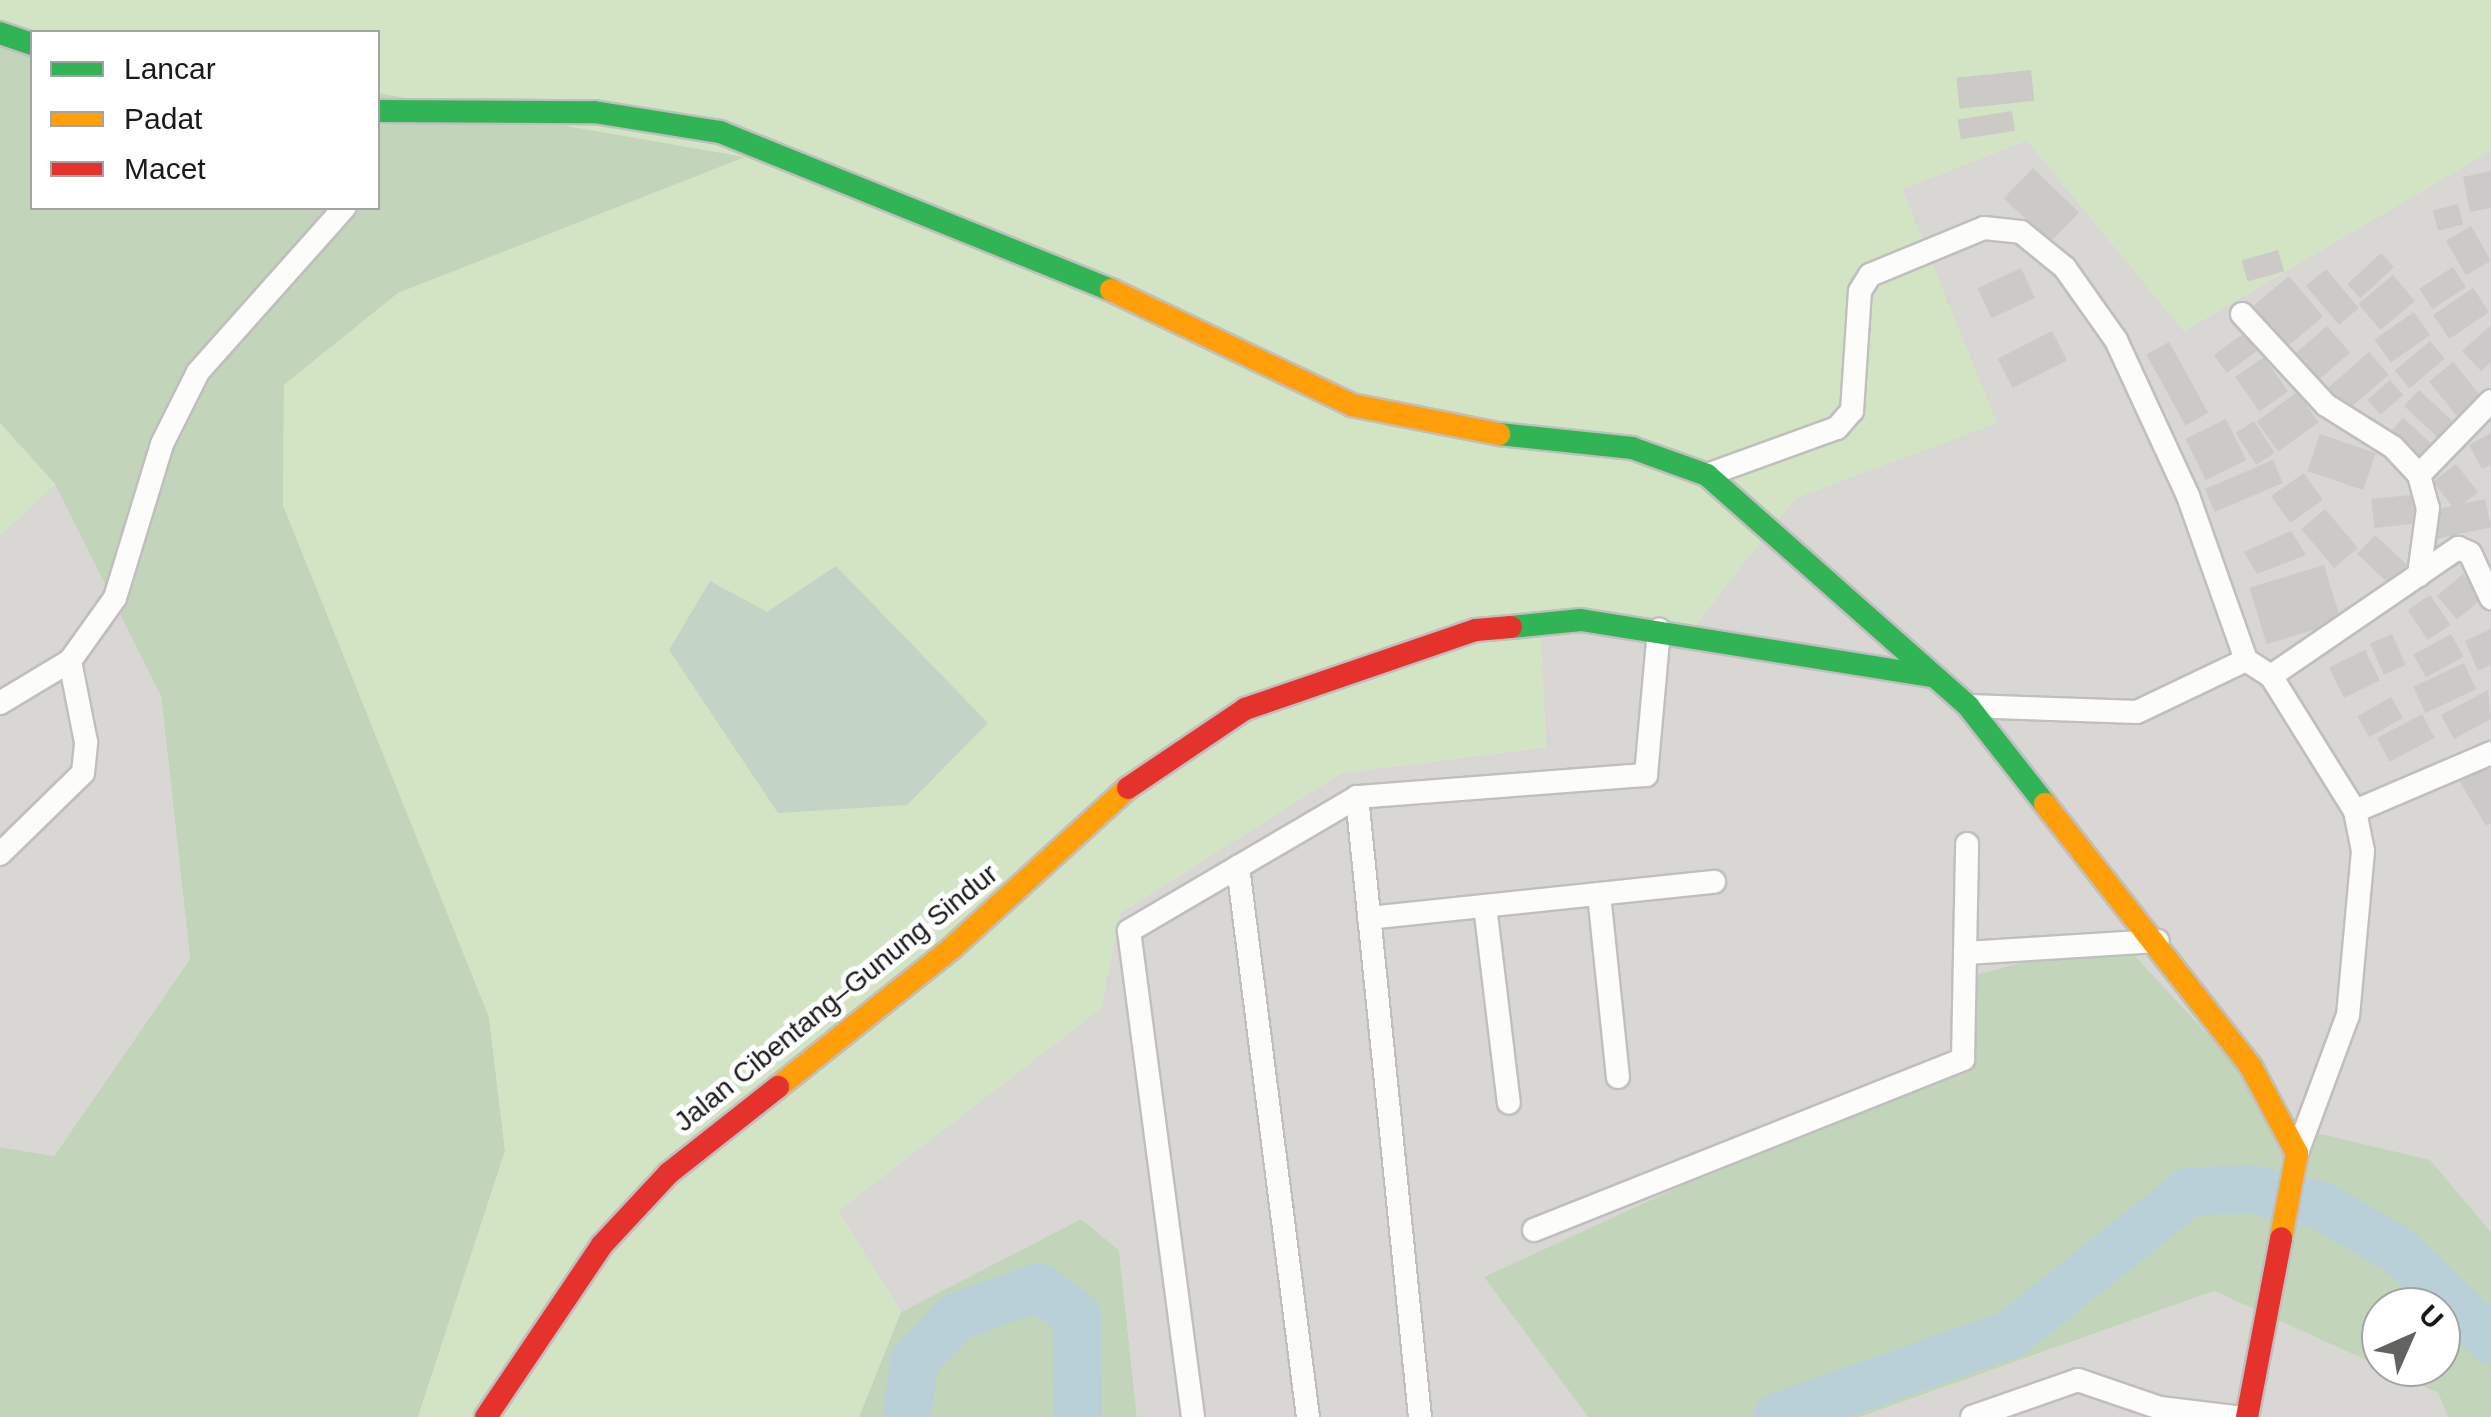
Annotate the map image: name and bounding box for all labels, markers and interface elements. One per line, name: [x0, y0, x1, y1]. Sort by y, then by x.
legend: [30, 30, 380, 210]
text: Lancar: [124, 52, 216, 85]
text: Padat: [124, 102, 202, 135]
text: Macet: [124, 152, 206, 185]
street label: Jalan Cibentang–Gunung Sindur: [668, 857, 1004, 1139]
north arrow: [2361, 1287, 2461, 1387]
text: U: [2413, 1299, 2449, 1335]

